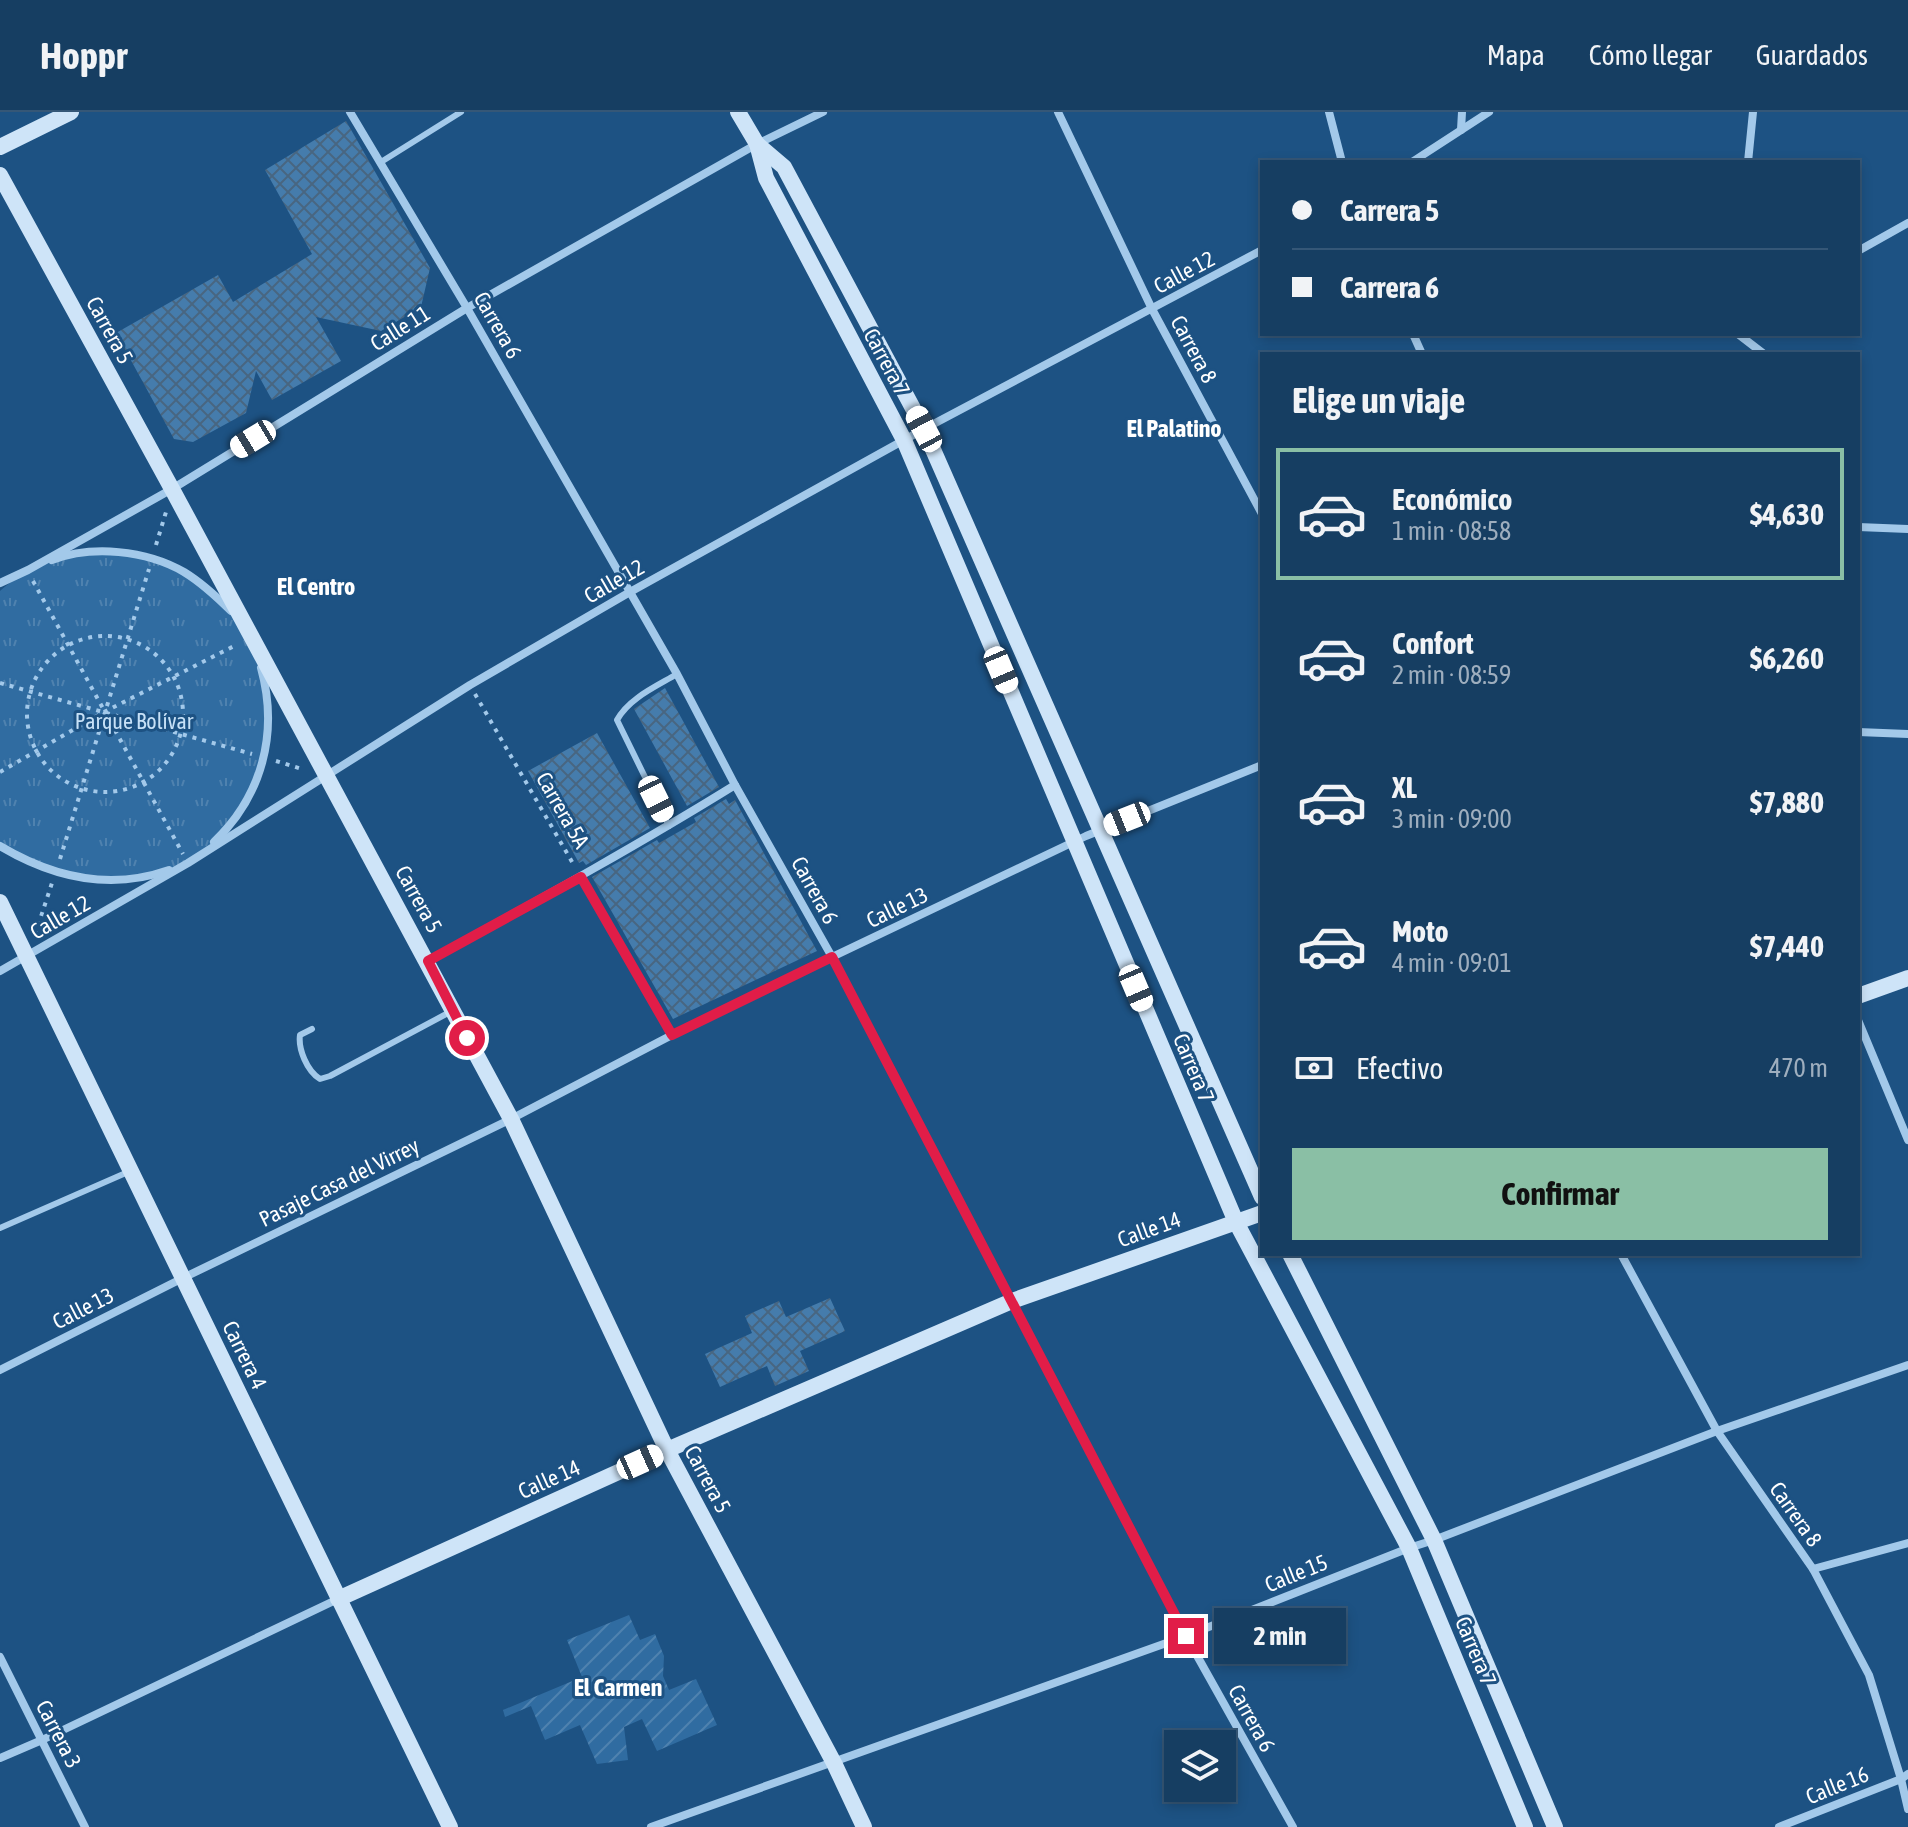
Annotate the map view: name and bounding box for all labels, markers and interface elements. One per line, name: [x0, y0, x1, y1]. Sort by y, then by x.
text: Hoppr: [40, 34, 127, 77]
text: Mapa: [1487, 39, 1545, 71]
text: Cómo llegar: [1589, 39, 1712, 71]
text: Guardados: [1756, 39, 1868, 71]
text: Carrera 5: [1340, 193, 1439, 227]
street label: Calle 12: [1149, 245, 1219, 299]
text: Carrera 6: [1340, 270, 1439, 304]
street label: Carrera 6: [469, 287, 527, 363]
street label: Carrera 5: [81, 292, 139, 368]
street label: Calle 11: [365, 300, 435, 356]
street label: Carrera 8: [1165, 311, 1223, 387]
street label: Carrera 7: [858, 324, 916, 400]
text: Elige un viaje: [1292, 379, 1465, 421]
car: [902, 402, 946, 456]
district label: El Palatino: [1126, 415, 1222, 442]
car: [226, 416, 280, 462]
icon: car: [1296, 478, 1368, 550]
text: Económico: [1392, 482, 1512, 516]
text: $4,630: [1750, 497, 1824, 531]
text: 1 min · 08:58: [1392, 516, 1511, 546]
street label: Calle 12: [579, 553, 649, 609]
district label: El Centro: [277, 573, 355, 600]
icon: car: [1296, 622, 1368, 694]
text: Confort: [1392, 626, 1474, 660]
text: $6,260: [1750, 641, 1824, 675]
car: [981, 643, 1021, 697]
text: 2 min · 08:59: [1392, 660, 1511, 690]
park label: Parque Bolívar: [75, 708, 194, 734]
icon: car: [1296, 766, 1368, 838]
street label: Carrera 5A: [531, 767, 595, 853]
text: XL: [1392, 770, 1417, 804]
car: [635, 772, 677, 826]
text: $7,880: [1750, 785, 1824, 819]
car: [1100, 799, 1154, 839]
text: 3 min · 09:00: [1392, 804, 1512, 834]
street label: Carrera 6: [786, 852, 844, 928]
street label: Carrera 5: [390, 861, 448, 937]
street label: Calle 13: [862, 881, 932, 933]
street label: Calle 12: [25, 889, 95, 945]
icon: car: [1296, 910, 1368, 982]
text: Moto: [1392, 914, 1449, 948]
text: $7,440: [1750, 929, 1824, 963]
text: 4 min · 09:01: [1392, 948, 1512, 978]
car: [1116, 961, 1156, 1015]
route start: [449, 1020, 485, 1056]
street label: Carrera 7: [1168, 1029, 1220, 1107]
icon: cash: [1292, 1046, 1336, 1090]
text: Efectivo: [1356, 1051, 1443, 1085]
text: 470 m: [1769, 1053, 1828, 1083]
street label: Pasaje Casa del Virrey: [255, 1132, 423, 1232]
button: Confirmar: [1292, 1148, 1828, 1240]
street label: Calle 14: [1114, 1206, 1184, 1252]
street label: Calle 13: [48, 1282, 118, 1334]
street label: Carrera 4: [217, 1317, 273, 1393]
car: [613, 1441, 667, 1483]
street label: Carrera 5: [679, 1441, 737, 1517]
street label: Calle 14: [514, 1454, 584, 1504]
street label: Carrera 8: [1764, 1477, 1828, 1551]
street label: Calle 15: [1261, 1549, 1331, 1597]
callout: 2 min: [1214, 1608, 1346, 1664]
street label: Carrera 7: [1450, 1612, 1502, 1690]
route end: [1168, 1618, 1204, 1654]
text: 2 min: [1253, 1621, 1307, 1651]
district label: El Carmen: [574, 1674, 662, 1701]
street label: Carrera 6: [1223, 1680, 1281, 1756]
street label: Carrera 3: [31, 1696, 87, 1772]
map controls: [1164, 1730, 1236, 1802]
button: layers: [1164, 1730, 1236, 1802]
street label: Calle 16: [1802, 1761, 1872, 1809]

